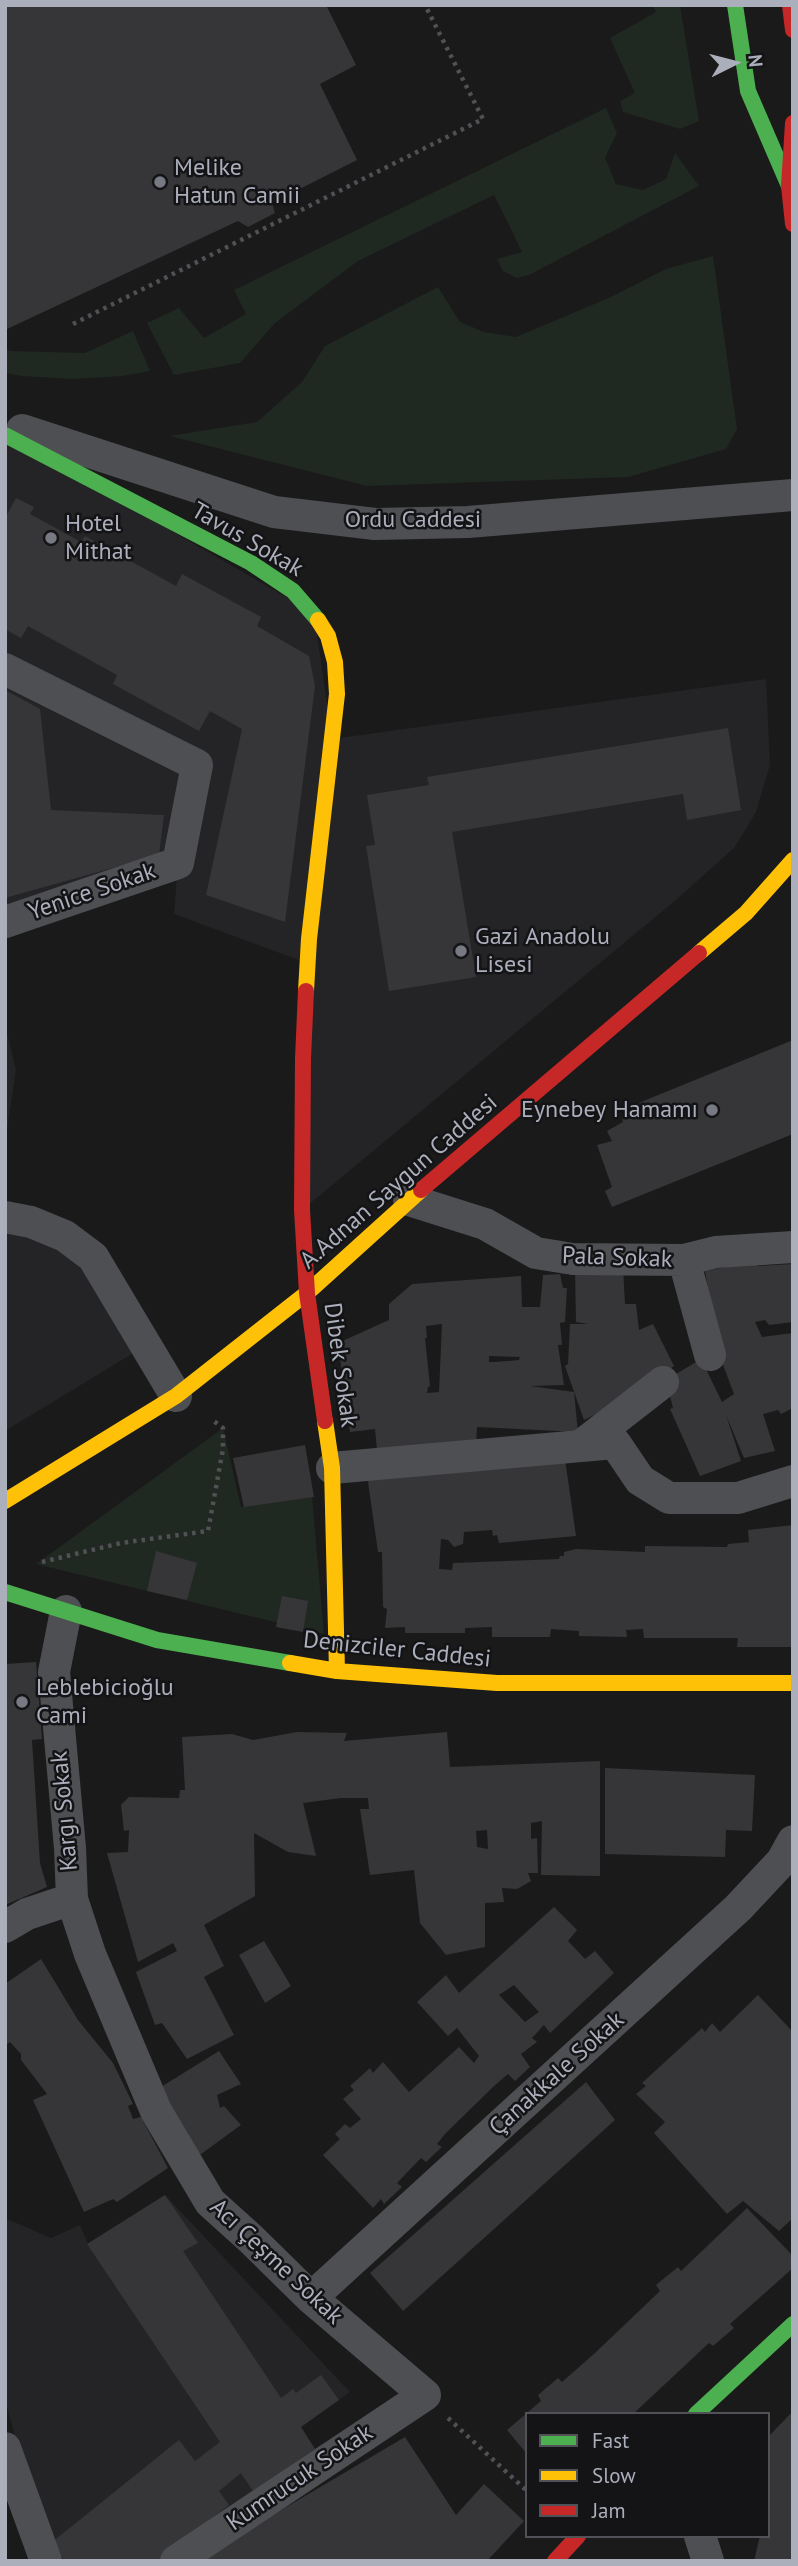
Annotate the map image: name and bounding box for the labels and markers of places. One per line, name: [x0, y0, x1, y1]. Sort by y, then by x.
place label: Melike Hatun Camii: [174, 154, 300, 210]
marker: Melike Hatun Camii: [152, 174, 168, 190]
place label: Hotel Mithat: [65, 510, 132, 566]
marker: Hotel Mithat: [43, 530, 59, 546]
place label: Gazi Anadolu Lisesi: [475, 923, 610, 979]
marker: Gazi Anadolu Lisesi: [453, 943, 469, 959]
place label: Eynebey Hamamı: [521, 1096, 698, 1124]
marker: Eynebey Hamamı: [704, 1102, 720, 1118]
place label: Leblebicioğlu Cami: [36, 1674, 174, 1730]
marker: Leblebicioğlu Cami: [14, 1694, 30, 1710]

